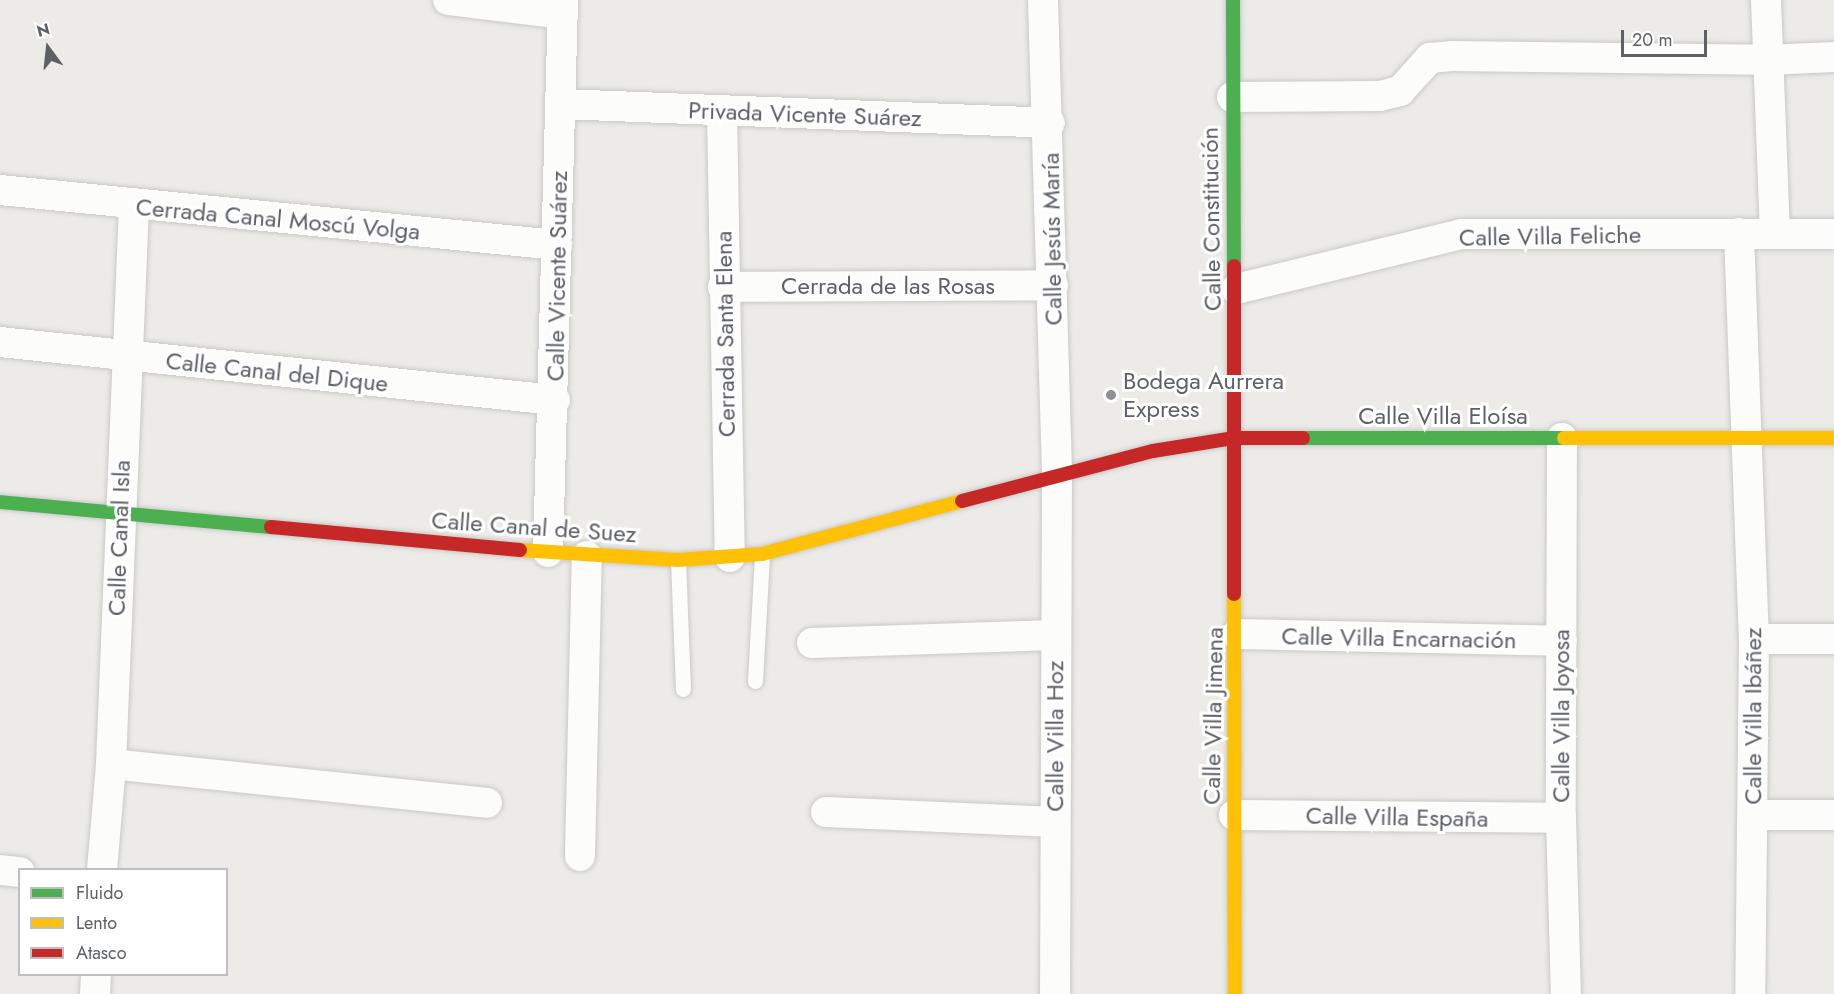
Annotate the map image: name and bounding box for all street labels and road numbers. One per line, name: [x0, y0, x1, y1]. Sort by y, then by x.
street label: Privada Vicente Suárez: [688, 96, 922, 132]
street label: Calle Constitución: [1195, 127, 1227, 311]
street label: Calle Jesús María: [1036, 152, 1068, 326]
street label: Calle Vicente Suárez: [541, 170, 573, 382]
street label: Cerrada Canal Moscú Volga: [135, 192, 421, 246]
street label: Calle Villa Feliche: [1459, 220, 1641, 252]
street label: Cerrada Santa Elena: [709, 231, 741, 437]
street label: Cerrada de las Rosas: [781, 272, 995, 300]
street label: Calle Canal del Dique: [164, 346, 390, 398]
street label: Calle Villa Eloísa: [1358, 402, 1528, 430]
street label: Calle Canal Isla: [102, 460, 136, 616]
street label: Calle Canal de Suez: [431, 505, 637, 549]
street label: Calle Villa Encarnación: [1281, 622, 1517, 654]
street label: Calle Villa Jimena: [1197, 627, 1229, 805]
street label: Calle Villa Ibáñez: [1739, 627, 1767, 805]
street label: Calle Villa Joyosa: [1547, 629, 1575, 803]
street label: Calle Villa Hoz: [1041, 660, 1069, 812]
street label: Calle Villa España: [1305, 801, 1489, 833]

